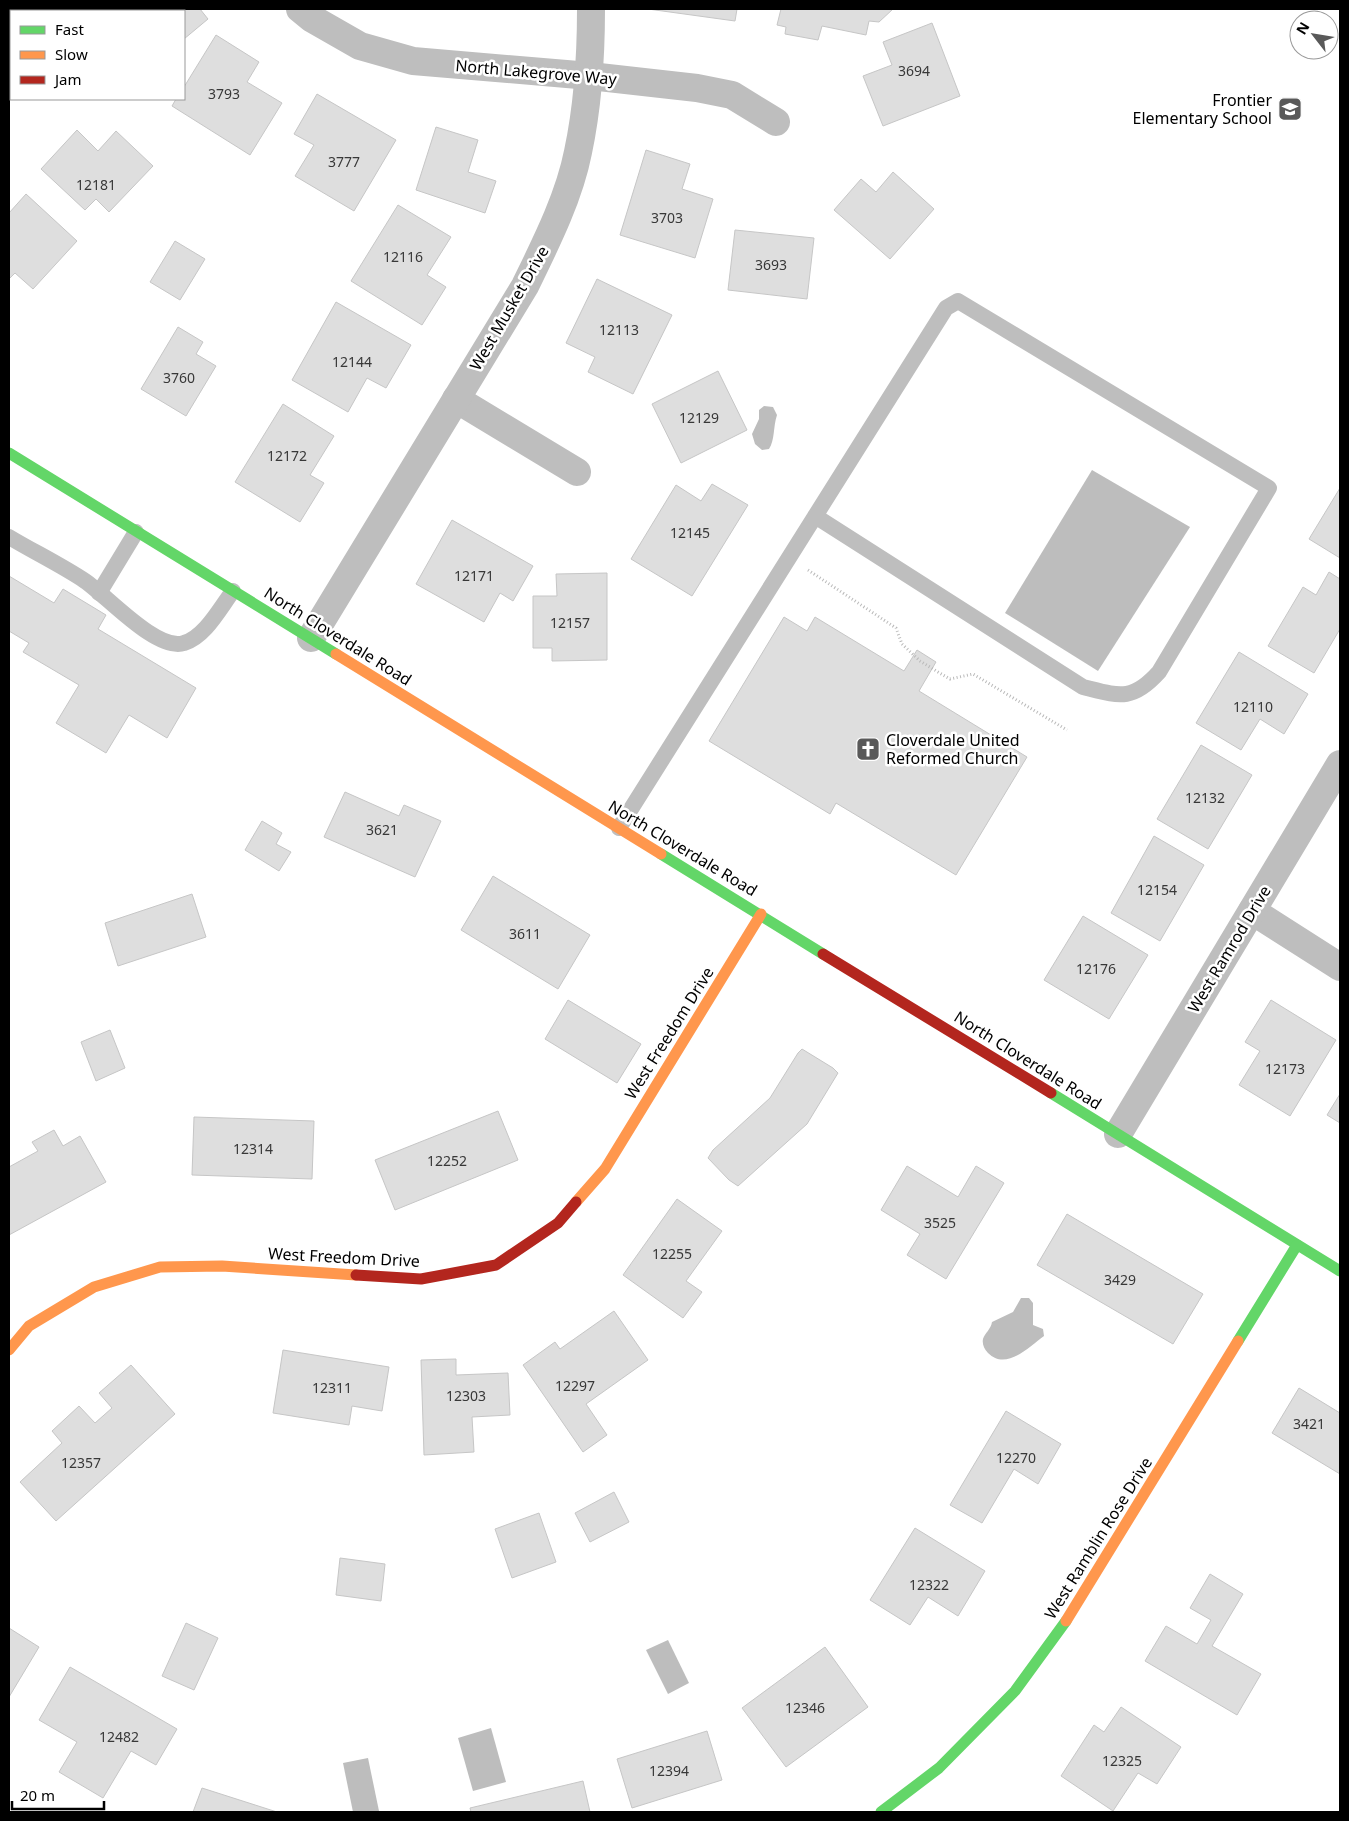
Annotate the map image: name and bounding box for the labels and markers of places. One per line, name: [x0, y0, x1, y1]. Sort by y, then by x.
place label: Frontier Elementary School: [1133, 89, 1272, 129]
school or university icon: Frontier Elementary School: [1277, 96, 1303, 122]
place label: Cloverdale United Reformed Church: [886, 729, 1020, 769]
church icon: Cloverdale United Reformed Church: [855, 736, 881, 762]

